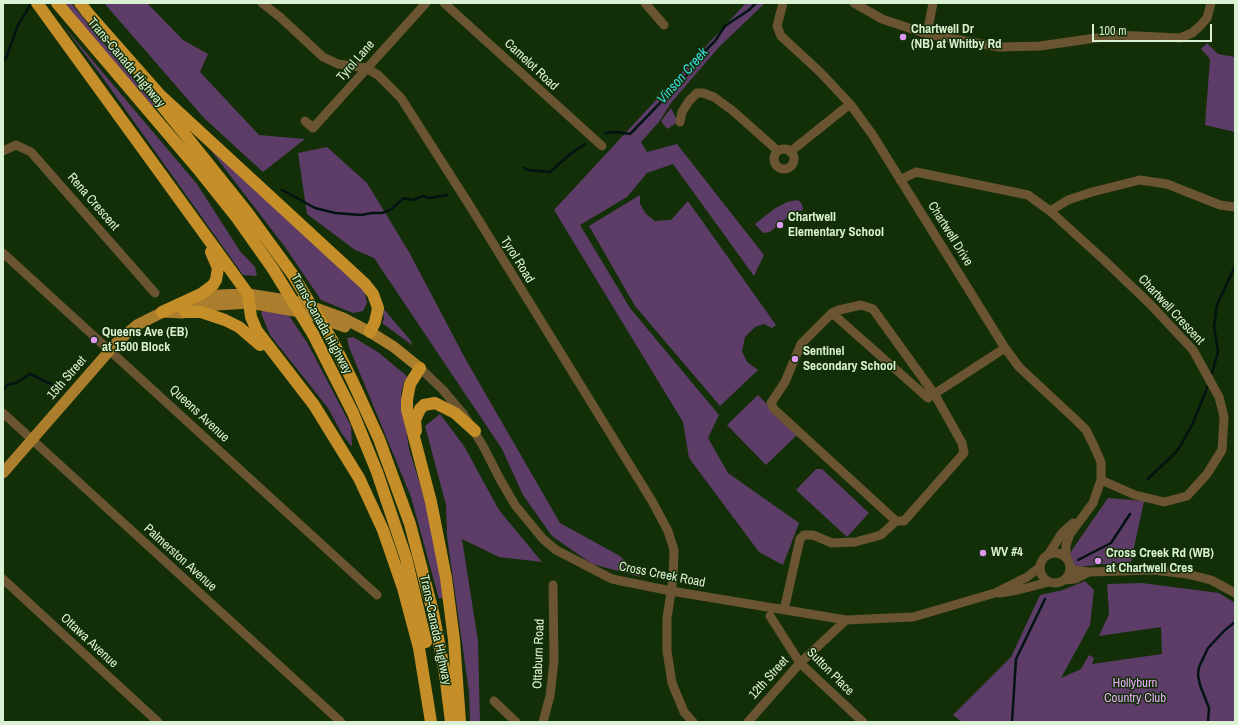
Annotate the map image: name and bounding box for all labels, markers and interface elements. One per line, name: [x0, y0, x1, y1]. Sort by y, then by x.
street label: Trans-Canada Highway: [84, 15, 168, 111]
scale bar: [1094, 16, 1214, 42]
place label: Chartwell Dr (NB) at Whitby Rd: [911, 22, 1002, 53]
text: 100 m: [1099, 23, 1126, 39]
marker: Chartwell Dr (NB) at Whitby Rd: [898, 32, 908, 42]
street label: Camelot Road: [501, 36, 561, 94]
street label: Tyrol Lane: [334, 37, 378, 85]
water label: Vinson Creek: [654, 44, 712, 108]
street label: Rena Crescent: [64, 170, 122, 234]
street label: Chartwell Drive: [924, 199, 976, 269]
place label: Chartwell Elementary School: [788, 210, 884, 241]
marker: Chartwell Elementary School: [775, 220, 785, 230]
street label: Tyrol Road: [497, 234, 537, 286]
street label: Trans-Canada Highway: [287, 271, 355, 377]
street label: Chartwell Crescent: [1135, 272, 1207, 348]
place label: Queens Ave (EB) at 1500 Block: [102, 325, 188, 356]
marker: Queens Ave (EB) at 1500 Block: [89, 335, 99, 345]
place label: Sentinel Secondary School: [803, 344, 896, 375]
street label: 15th Street: [44, 353, 90, 403]
marker: Sentinel Secondary School: [790, 354, 800, 364]
street label: Queens Avenue: [166, 382, 232, 446]
street label: Palmerston Avenue: [140, 521, 220, 595]
place label: WV #4: [991, 545, 1023, 561]
place label: Cross Creek Rd (WB) at Chartwell Cres: [1106, 546, 1214, 577]
marker: WV #4: [978, 548, 988, 558]
marker: Cross Creek Rd (WB) at Chartwell Cres: [1093, 556, 1103, 566]
street label: Cross Creek Road: [617, 559, 707, 591]
street label: Trans-Canada Highway: [416, 574, 454, 686]
street label: Ottawa Avenue: [57, 611, 121, 671]
street label: Ottaburn Road: [530, 619, 548, 689]
street label: Sutton Place: [803, 645, 857, 699]
street label: 12th Street: [746, 653, 792, 703]
park label: Hollyburn Country Club: [1104, 676, 1166, 707]

